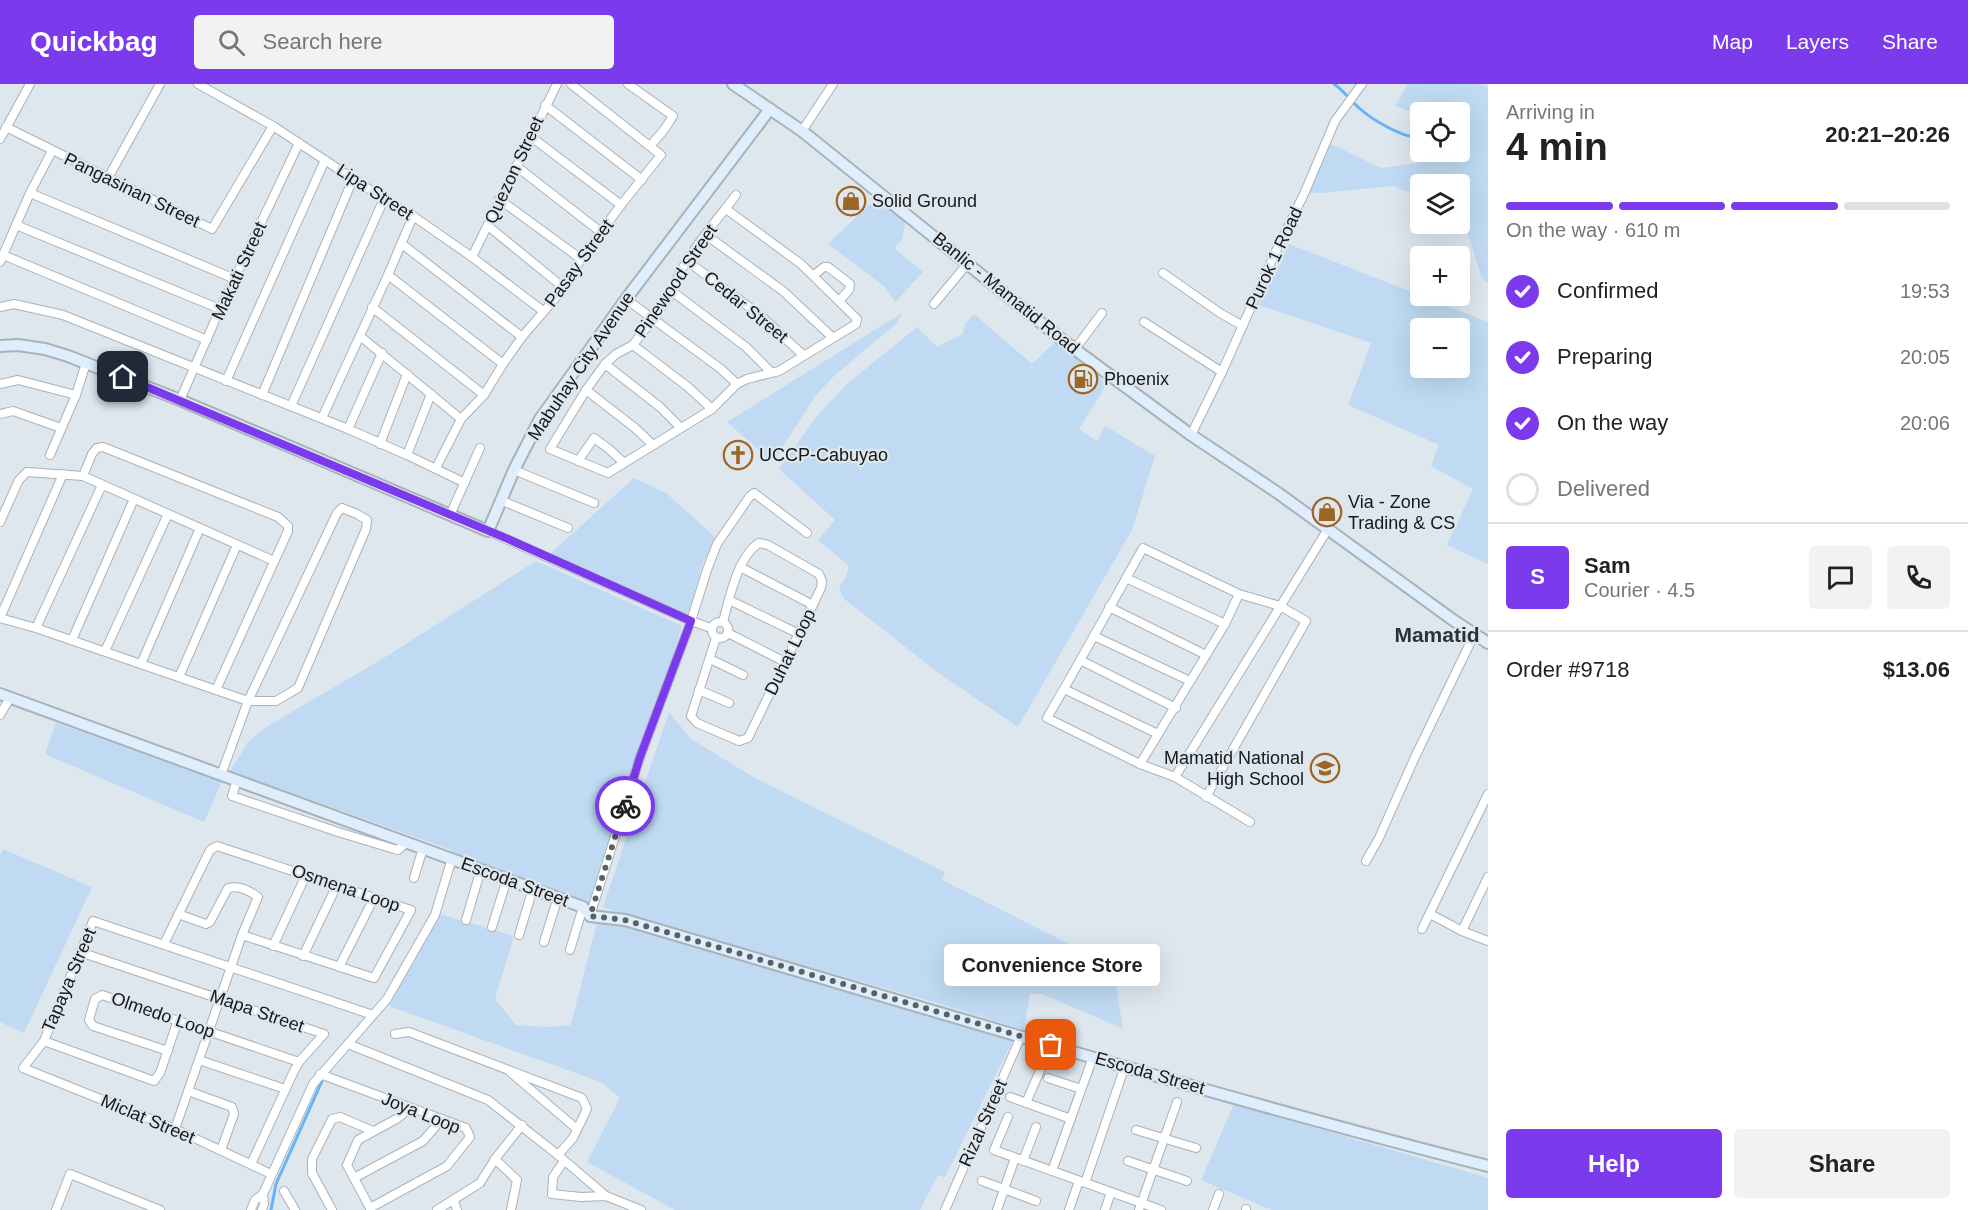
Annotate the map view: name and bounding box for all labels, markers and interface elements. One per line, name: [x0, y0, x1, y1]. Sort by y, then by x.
search box: [194, 15, 614, 69]
text: Quickbag: [30, 26, 158, 57]
icon: search: [215, 26, 248, 59]
text: Search here: [263, 29, 382, 54]
text: Map: [1712, 30, 1753, 53]
text: Layers: [1786, 30, 1849, 53]
text: Share: [1882, 30, 1938, 53]
text: Arriving in: [1506, 101, 1595, 123]
map controls: [1410, 102, 1470, 378]
button: locate: [1410, 102, 1470, 162]
street label: Quezon Street: [480, 113, 548, 227]
text: 20:21–20:26: [1825, 122, 1950, 147]
text: 4 min: [1506, 125, 1608, 168]
street label: Pangasinan Street: [61, 149, 203, 231]
street label: Lipa Street: [333, 160, 417, 224]
button: layers: [1410, 174, 1470, 234]
shop icon: Solid Ground: [835, 185, 867, 217]
place label: Solid Ground: [872, 191, 977, 211]
street label: Purok 1 Road: [1242, 204, 1306, 312]
street label: Pasay Street: [541, 215, 617, 311]
street label: Makati Street: [208, 219, 270, 323]
text: On the way · 610 m: [1506, 219, 1681, 241]
street label: Pinewood Street: [631, 221, 721, 341]
street label: Banlic - Mamatid Road: [929, 228, 1083, 358]
button: +: [1410, 246, 1470, 306]
street label: Cedar Street: [700, 267, 792, 347]
icon: check: [1506, 275, 1539, 308]
text: Confirmed: [1557, 278, 1658, 303]
text: 19:53: [1900, 280, 1950, 302]
street label: Mabuhay City Avenue: [524, 288, 638, 444]
button: −: [1410, 318, 1470, 378]
icon: check: [1506, 341, 1539, 374]
text: Preparing: [1557, 344, 1652, 369]
text: 20:05: [1900, 346, 1950, 368]
pin: [97, 351, 148, 402]
icon: home: [106, 360, 139, 393]
fuel station icon: Phoenix: [1067, 363, 1099, 395]
place label: Phoenix: [1104, 369, 1169, 389]
icon: check: [1506, 407, 1539, 440]
text: On the way: [1557, 410, 1668, 435]
text: 20:06: [1900, 412, 1950, 434]
church icon: UCCP-Cabuyao: [722, 439, 754, 471]
place label: UCCP-Cabuyao: [759, 445, 888, 465]
text: Delivered: [1557, 476, 1650, 501]
place label: Via - Zone Trading & CS: [1348, 492, 1455, 533]
shop icon: Via - Zone Trading & CS: [1311, 496, 1343, 528]
button: chat: [1809, 546, 1872, 609]
button: phone: [1887, 546, 1950, 609]
text: Sam: [1584, 553, 1630, 578]
text: S: [1530, 564, 1545, 589]
text: Courier · 4.5: [1584, 579, 1695, 601]
street label: Duhat Loop: [761, 606, 819, 698]
district label: Mamatid: [1394, 623, 1480, 646]
text: Order #9718: [1506, 657, 1630, 682]
text: $13.06: [1883, 657, 1950, 682]
place label: Mamatid National High School: [1164, 748, 1304, 789]
school or university icon: Mamatid National High School: [1309, 752, 1341, 784]
courier: [595, 776, 655, 836]
icon: bike: [609, 790, 642, 823]
street label: Escoda Street: [458, 853, 572, 911]
street label: Osmena Loop: [289, 860, 403, 916]
street label: Tapaya Street: [38, 925, 100, 1035]
callout: Convenience Store: [943, 943, 1159, 985]
text: Convenience Store: [961, 954, 1143, 976]
street label: Mapa Street: [207, 986, 307, 1036]
street label: Olmedo Loop: [109, 988, 217, 1042]
pin: [1025, 1019, 1076, 1070]
icon: bag: [1034, 1028, 1067, 1061]
street label: Escoda Street: [1093, 1048, 1207, 1098]
street label: Rizal Street: [955, 1076, 1011, 1170]
street label: Joya Loop: [379, 1088, 463, 1138]
street label: Miclat Street: [98, 1090, 198, 1148]
button: Help: [1506, 1129, 1722, 1198]
button: Share: [1734, 1129, 1950, 1198]

